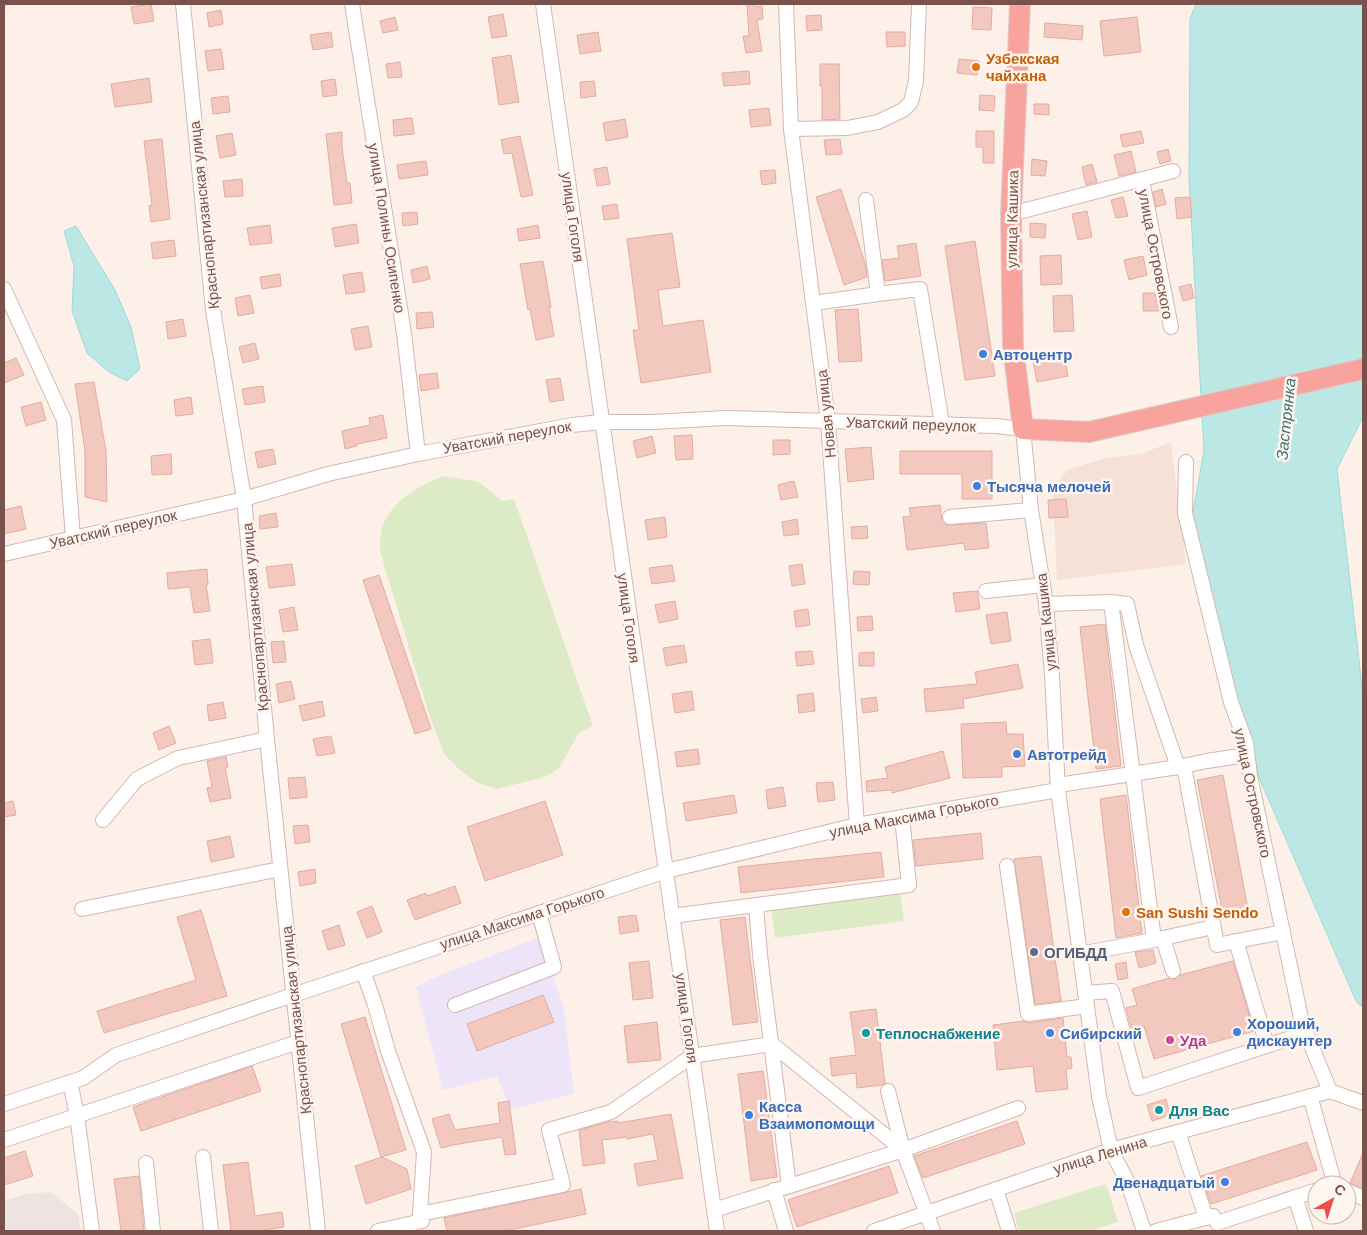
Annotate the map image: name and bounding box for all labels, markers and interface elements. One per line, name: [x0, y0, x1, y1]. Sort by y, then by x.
place label: Узбекская чайхана: [986, 50, 1060, 84]
marker: Узбекская чайхана: [970, 61, 982, 73]
street label: Краснопартизанская улица: [186, 119, 222, 310]
street label: улица Полины Осипенко: [365, 142, 409, 314]
street label: улица Кашика: [1003, 169, 1021, 268]
street label: улица Гоголя: [558, 171, 588, 263]
street label: улица Островского: [1135, 188, 1177, 320]
place label: Автоцентр: [993, 346, 1072, 363]
marker: Автоцентр: [977, 348, 989, 360]
street label: Новая улица: [813, 368, 839, 459]
water label: Застрянка: [1273, 377, 1299, 461]
street label: Уватский переулок: [846, 413, 977, 435]
street label: Уватский переулок: [441, 417, 573, 457]
place label: Тысяча мелочей: [987, 478, 1111, 495]
marker: Тысяча мелочей: [971, 480, 983, 492]
street label: Уватский переулок: [48, 506, 179, 552]
street label: Краснопартизанская улица: [238, 521, 272, 712]
street label: улица Гоголя: [614, 572, 644, 664]
street label: улица Кашика: [1032, 572, 1060, 672]
street label: улица Островского: [1231, 727, 1275, 859]
place label: Автотрейд: [1027, 746, 1107, 763]
marker: Автотрейд: [1011, 748, 1023, 760]
street label: улица Максима Горького: [828, 791, 1000, 841]
street label: улица Максима Горького: [438, 883, 606, 953]
place label: San Sushi Sendo: [1136, 904, 1259, 921]
marker: San Sushi Sendo: [1120, 906, 1132, 918]
street label: Краснопартизанская улица: [278, 924, 314, 1115]
place label: ОГИБДД: [1044, 944, 1107, 961]
marker: ОГИБДД: [1028, 946, 1040, 958]
street label: улица Гоголя: [672, 972, 702, 1064]
place label: Хороший, дискаунтер: [1247, 1015, 1332, 1049]
place label: Теплоснабжение: [876, 1025, 1000, 1042]
place label: Сибирский: [1060, 1025, 1142, 1042]
marker: Хороший, дискаунтер: [1231, 1026, 1243, 1038]
marker: Теплоснабжение: [860, 1027, 872, 1039]
marker: Сибирский: [1044, 1027, 1056, 1039]
place label: Уда: [1180, 1032, 1207, 1049]
marker: Уда: [1164, 1034, 1176, 1046]
place label: Касса Взаимопомощи: [759, 1098, 875, 1132]
place label: Для Вас: [1169, 1102, 1230, 1119]
marker: Для Вас: [1153, 1104, 1165, 1116]
marker: Касса Взаимопомощи: [743, 1109, 755, 1121]
street label: улица Ленина: [1051, 1133, 1149, 1177]
place label: Двенадцатый: [1113, 1174, 1215, 1191]
north arrow: [1307, 1175, 1357, 1225]
marker: Двенадцатый: [1219, 1176, 1231, 1188]
text: С: [1331, 1180, 1349, 1199]

